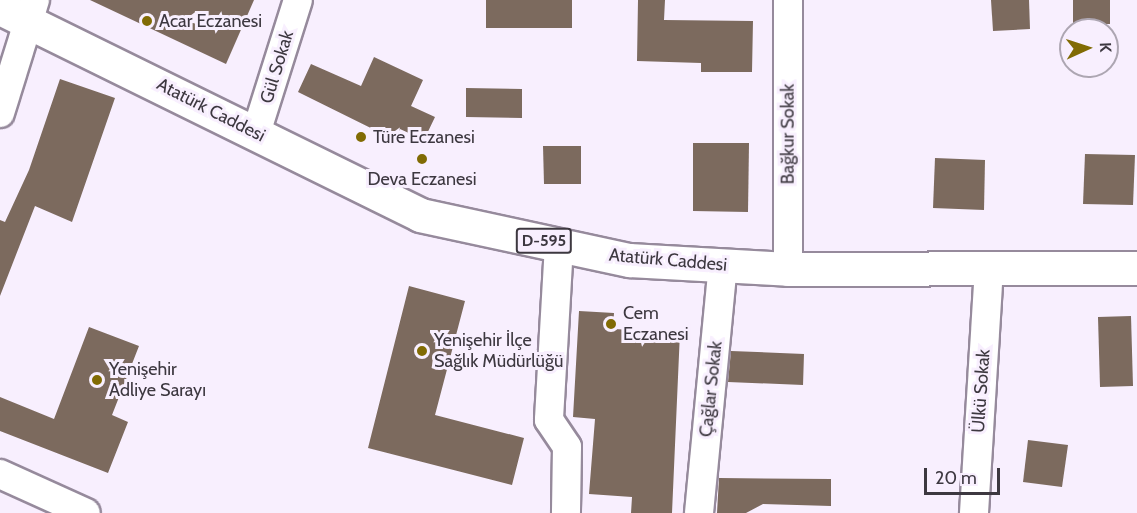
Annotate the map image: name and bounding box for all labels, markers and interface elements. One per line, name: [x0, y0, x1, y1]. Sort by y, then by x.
place label: Acar Eczanesi: [159, 10, 262, 32]
marker: Acar Eczanesi: [140, 14, 154, 28]
north arrow: [1059, 18, 1119, 78]
street label: Gül Sokak: [256, 28, 298, 106]
text: K: [1096, 42, 1115, 53]
street label: Atatürk Caddesi: [153, 73, 269, 147]
street label: Bağkur Sokak: [777, 84, 799, 184]
place label: Türe Eczanesi: [373, 126, 475, 148]
marker: Türe Eczanesi: [354, 130, 368, 144]
marker: Deva Eczanesi: [415, 152, 429, 166]
place label: Deva Eczanesi: [367, 168, 477, 190]
road number: D-595: [516, 228, 572, 254]
street label: Atatürk Caddesi: [608, 244, 728, 276]
place label: Cem Eczanesi: [623, 303, 689, 346]
marker: Cem Eczanesi: [604, 317, 618, 331]
place label: Yenişehir İlçe Sağlık Müdürlüğü: [434, 330, 563, 372]
street label: Çağlar Sokak: [695, 340, 727, 438]
marker: Yenişehir İlçe Sağlık Müdürlüğü: [415, 344, 429, 358]
street label: Ülkü Sokak: [967, 348, 995, 434]
place label: Yenişehir Adliye Sarayı: [109, 359, 206, 401]
marker: Yenişehir Adliye Sarayı: [90, 373, 104, 387]
scale bar: [927, 456, 1004, 494]
text: 20 m: [935, 467, 977, 489]

